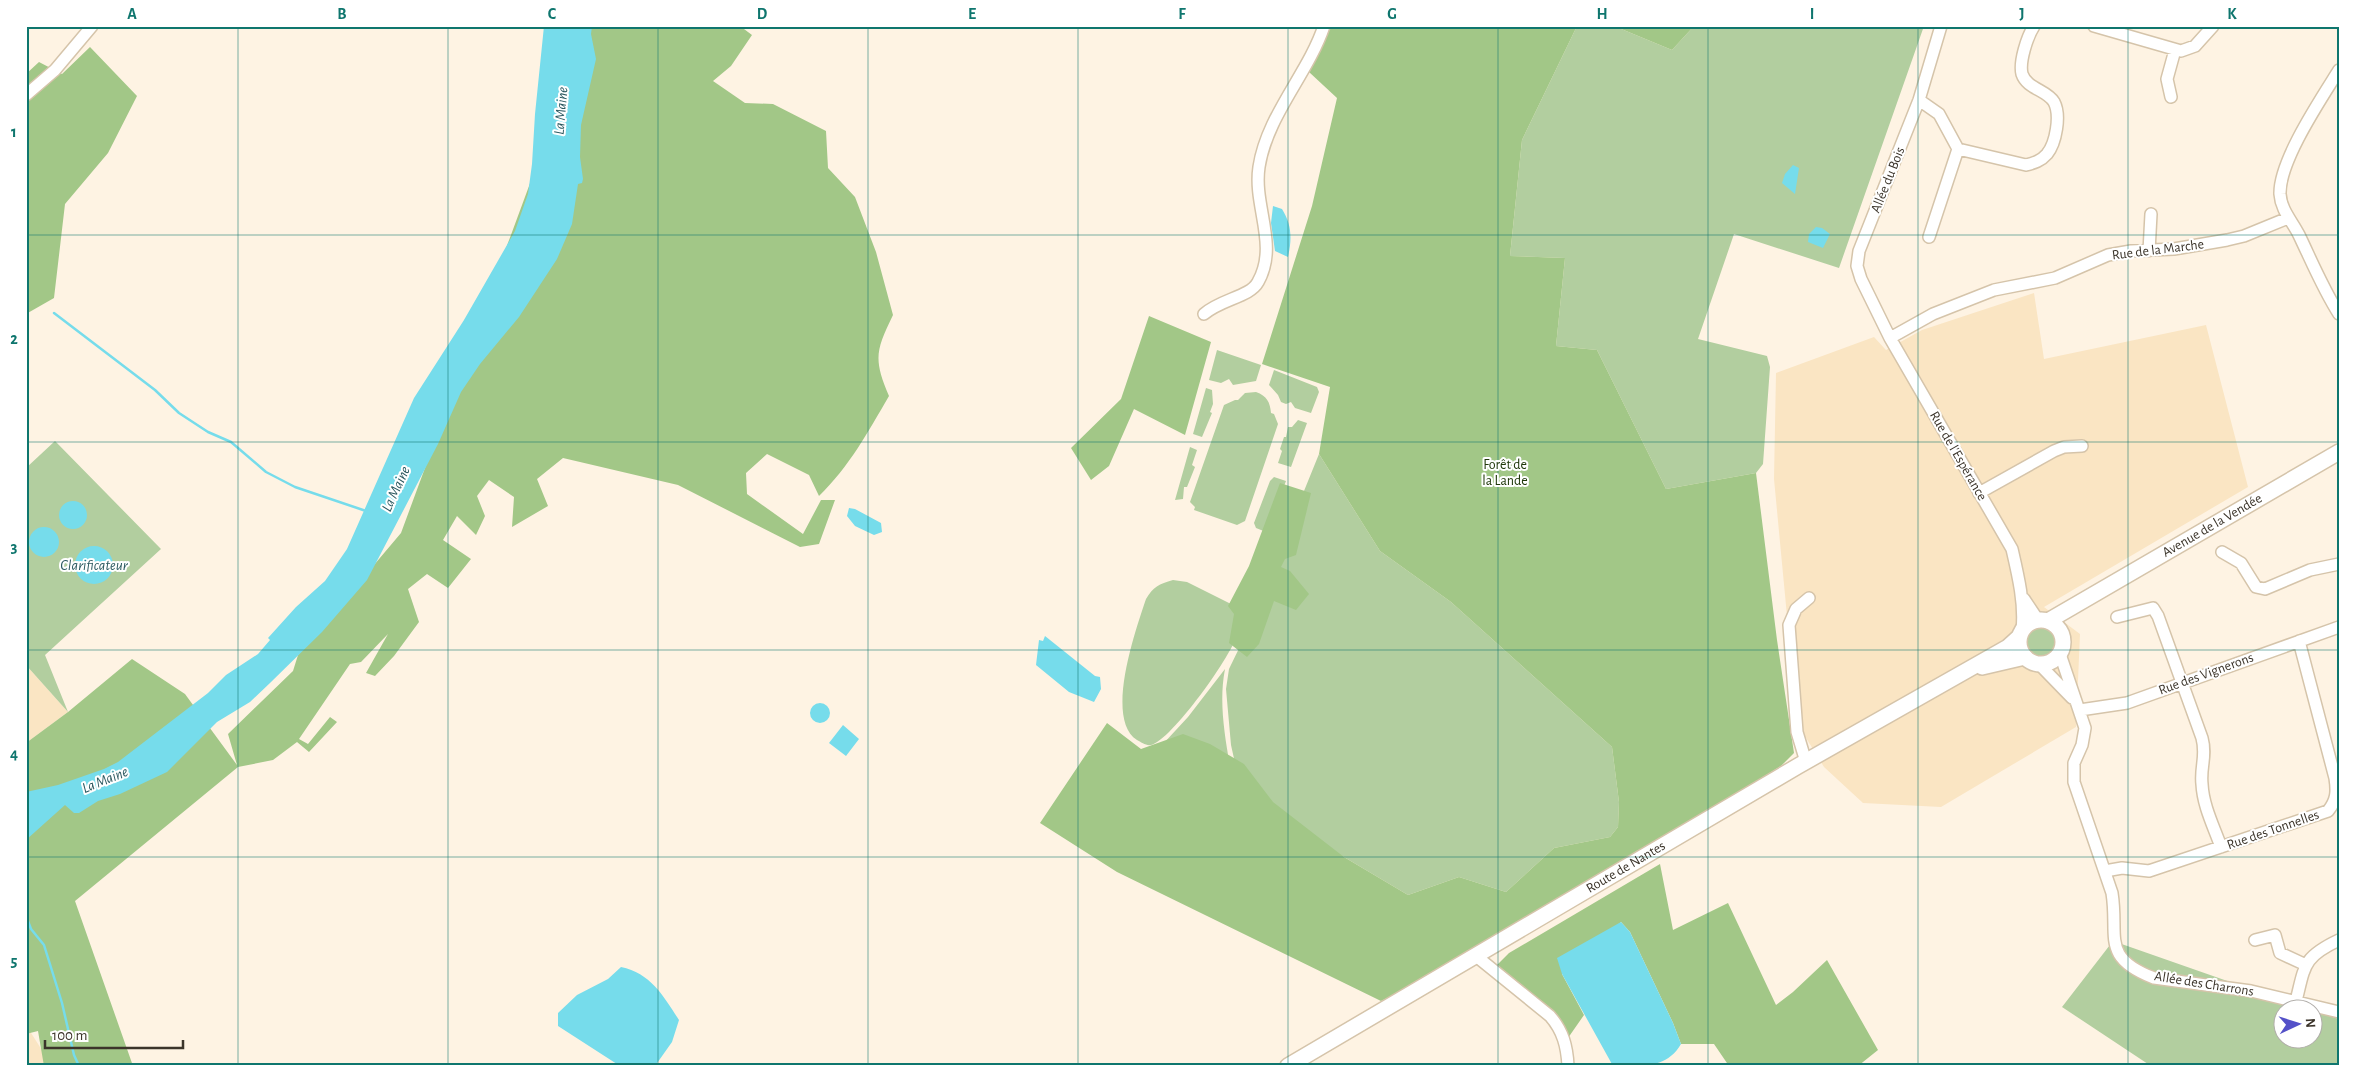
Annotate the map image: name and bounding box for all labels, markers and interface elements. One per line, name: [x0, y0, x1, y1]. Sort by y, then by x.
text: A: [127, 6, 137, 22]
text: B: [337, 6, 347, 22]
text: C: [548, 6, 557, 22]
text: D: [757, 6, 768, 22]
text: E: [968, 6, 976, 22]
text: F: [1178, 6, 1186, 22]
text: G: [1387, 6, 1397, 22]
text: H: [1596, 6, 1608, 22]
text: I: [1810, 6, 1814, 22]
text: J: [2019, 6, 2025, 22]
text: K: [2227, 6, 2237, 22]
water label: La Maine: [551, 86, 571, 136]
text: 1: [11, 124, 17, 140]
street label: Allée du Bois: [1868, 145, 1908, 215]
street label: Rue de la Marche: [2111, 237, 2205, 263]
text: 2: [10, 331, 18, 347]
street label: Rue de l'Espérance: [1927, 409, 1989, 503]
park label: Forêt de la Lande: [1482, 458, 1528, 488]
water label: La Maine: [379, 464, 413, 514]
street label: Avenue de la Vendée: [2160, 491, 2265, 560]
text: 3: [11, 539, 18, 555]
water label: Clarificateur: [60, 558, 129, 573]
street label: Rue des Vignerons: [2157, 650, 2255, 698]
text: 4: [10, 746, 18, 762]
water label: La Maine: [80, 764, 130, 796]
street label: Rue des Tonnelles: [2225, 808, 2321, 852]
street label: Route de Nantes: [1584, 839, 1668, 896]
text: 5: [11, 953, 18, 969]
street label: Allée des Charrons: [2153, 969, 2255, 999]
north arrow: [2272, 1000, 2322, 1050]
scale bar: [45, 1017, 182, 1049]
text: N: [2303, 1018, 2317, 1029]
text: 100 m: [52, 1028, 87, 1043]

